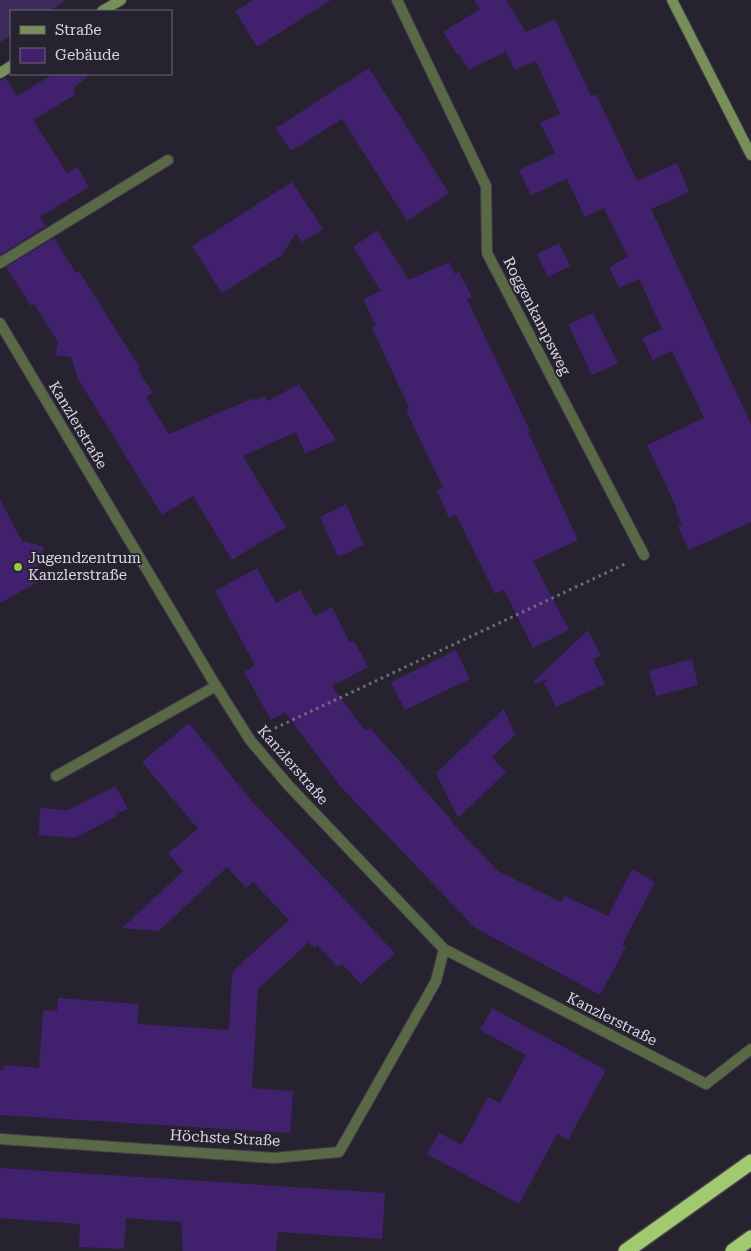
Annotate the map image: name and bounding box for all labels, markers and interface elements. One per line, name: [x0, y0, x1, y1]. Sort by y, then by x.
legend: [10, 10, 172, 75]
text: Straße: [55, 21, 102, 39]
text: Gebäude: [55, 46, 120, 64]
street label: Roggenkampsweg: [499, 254, 575, 379]
street label: Kanzlerstraße: [45, 378, 111, 472]
place label: Jugendzentrum Kanzlerstraße: [28, 549, 141, 584]
marker: Jugendzentrum Kanzlerstraße: [12, 561, 24, 573]
street label: Kanzlerstraße: [254, 722, 332, 808]
street label: Kanzlerstraße: [564, 988, 660, 1050]
street label: Höchste Straße: [169, 1126, 281, 1150]

